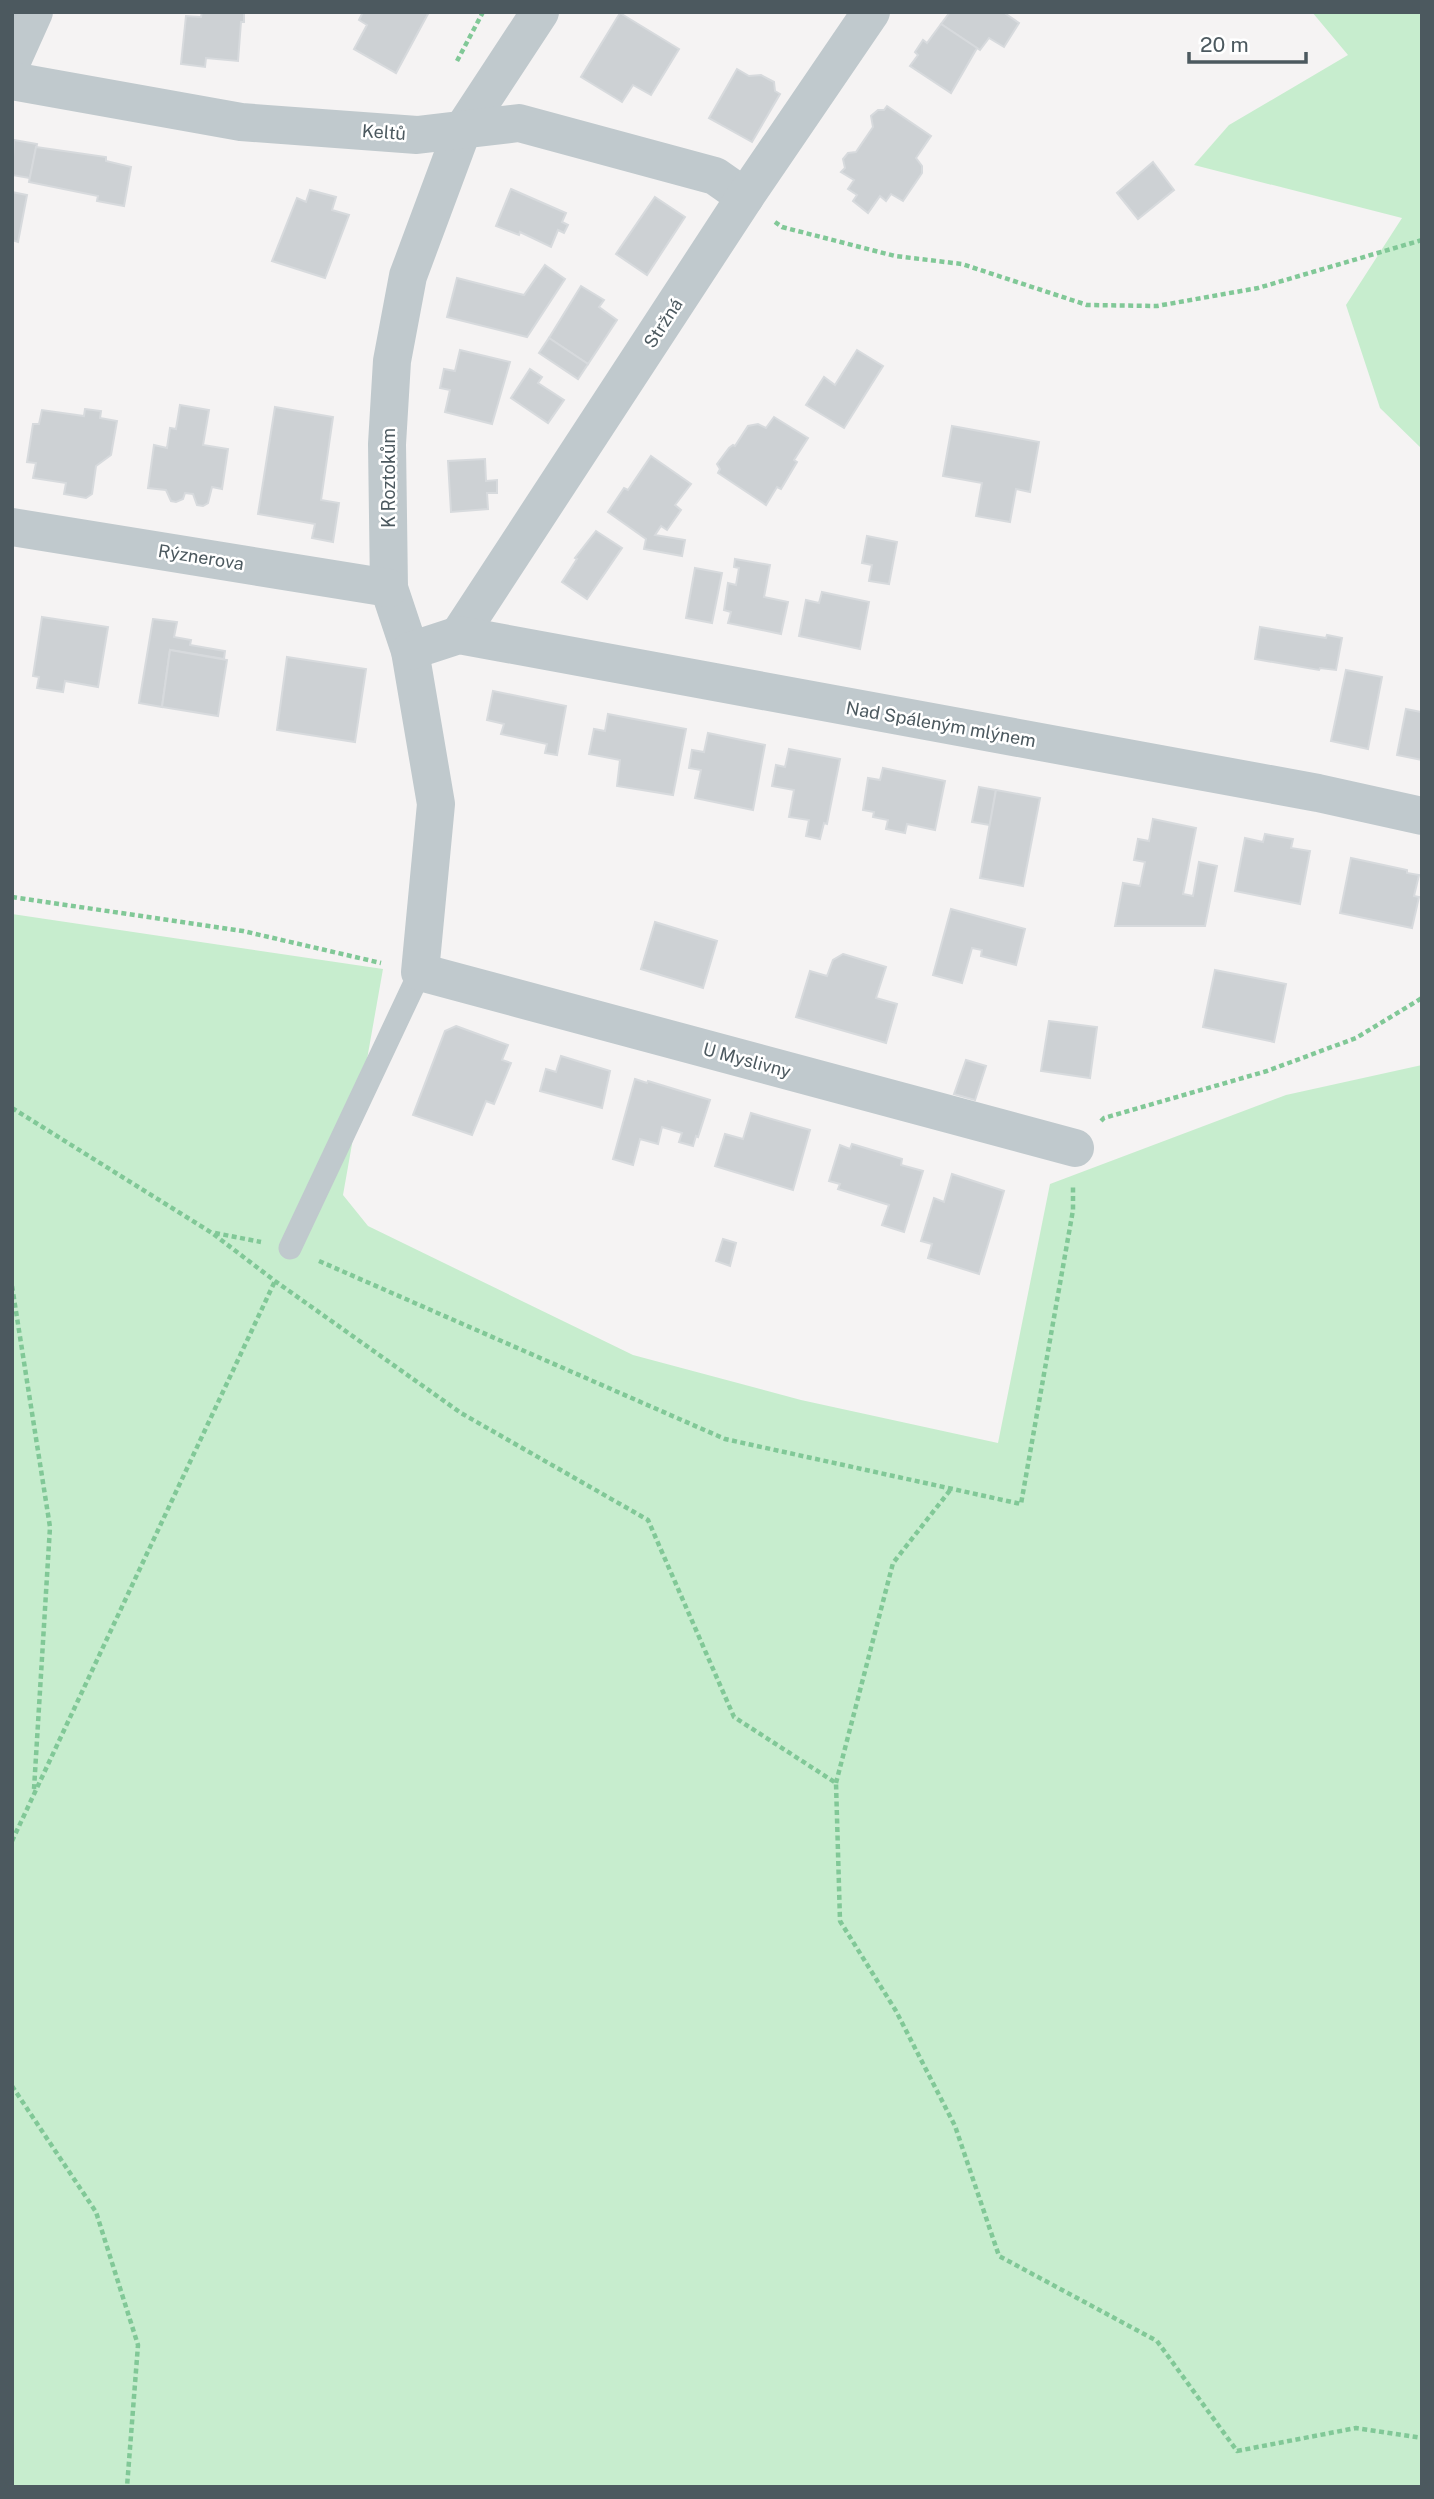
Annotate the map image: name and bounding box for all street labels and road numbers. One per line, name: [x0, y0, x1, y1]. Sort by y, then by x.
street label: Keltů: [361, 120, 407, 144]
street label: Stržná: [639, 294, 687, 352]
street label: K Roztokům: [378, 428, 399, 528]
street label: Rýznerova: [157, 540, 245, 574]
street label: Nad Spáleným mlýnem: [844, 697, 1038, 751]
street label: U Myslivny: [701, 1038, 794, 1082]

